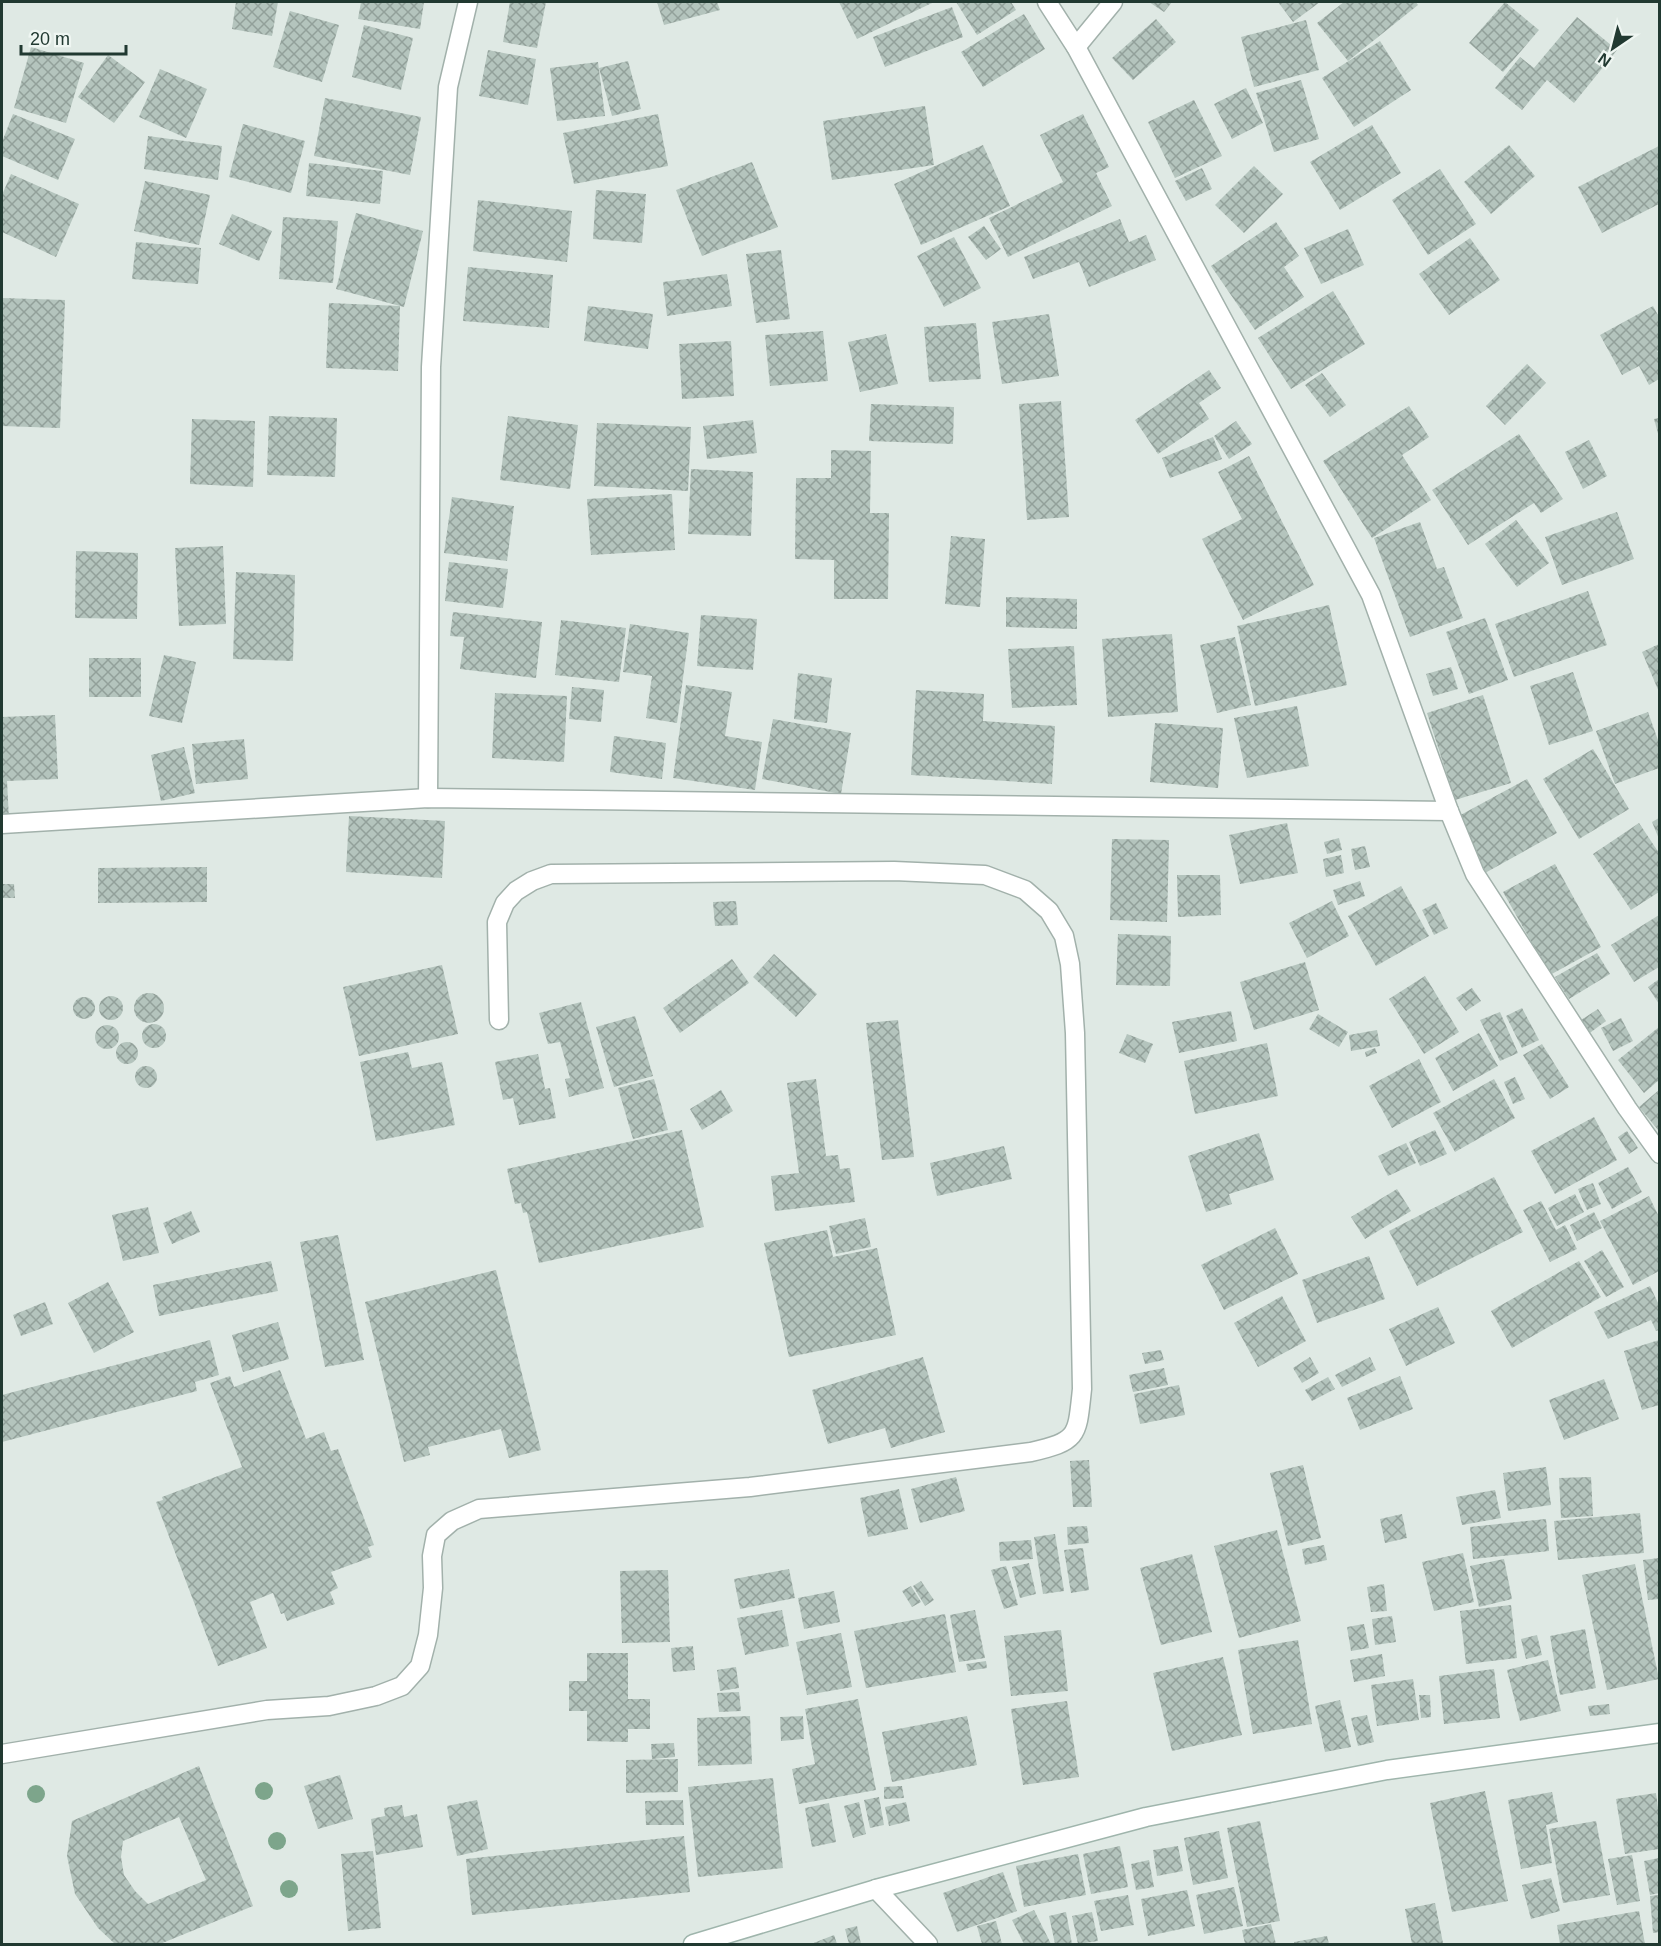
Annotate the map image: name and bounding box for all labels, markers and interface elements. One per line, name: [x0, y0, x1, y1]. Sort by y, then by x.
scale bar: [21, 18, 126, 56]
north arrow: [1583, 18, 1643, 78]
text: 20 m: [30, 29, 70, 49]
text: N: [1595, 50, 1614, 70]

